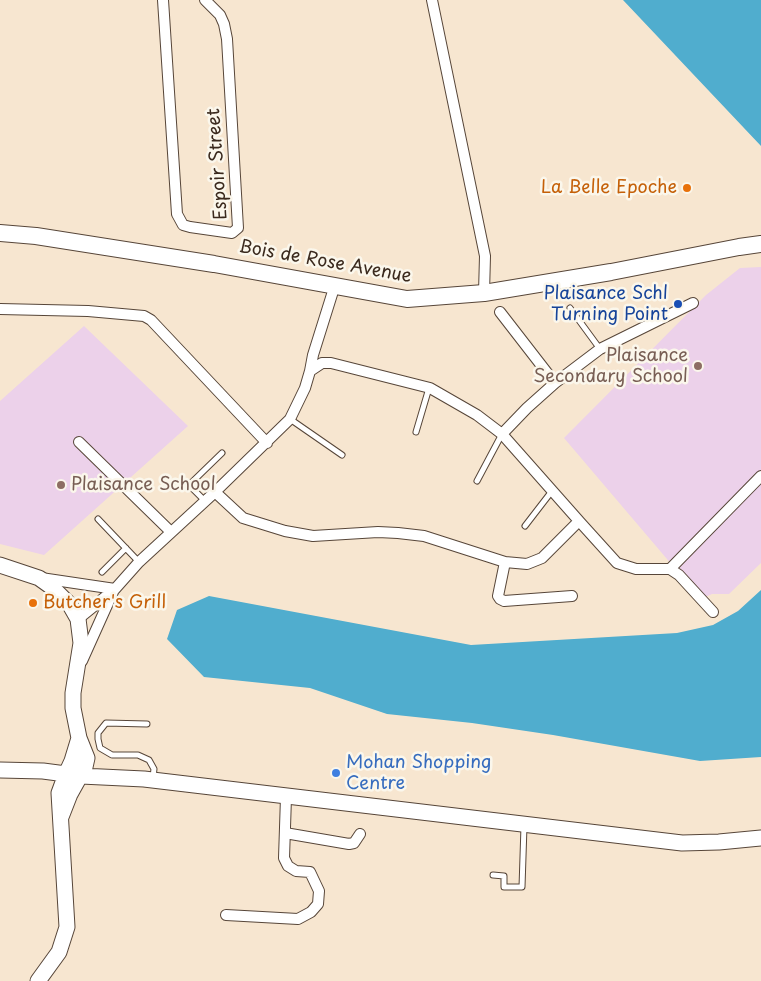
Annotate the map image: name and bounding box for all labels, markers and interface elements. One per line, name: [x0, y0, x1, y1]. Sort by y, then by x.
street label: Espoir Street: [203, 107, 233, 221]
place label: La Belle Epoche: [541, 177, 677, 199]
marker: La Belle Epoche: [681, 182, 693, 194]
street label: Bois de Rose Avenue: [237, 236, 413, 288]
place label: Plaisance Schl Turning Point: [544, 283, 668, 326]
marker: Plaisance Schl Turning Point: [672, 298, 684, 310]
place label: Plaisance Secondary School: [533, 345, 688, 388]
marker: Plaisance Secondary School: [692, 360, 704, 372]
place label: Plaisance School: [71, 474, 216, 496]
marker: Plaisance School: [55, 479, 67, 491]
place label: Butcher's Grill: [43, 592, 166, 614]
marker: Butcher's Grill: [27, 597, 39, 609]
place label: Mohan Shopping Centre: [346, 752, 491, 794]
marker: Mohan Shopping Centre: [330, 767, 342, 779]

